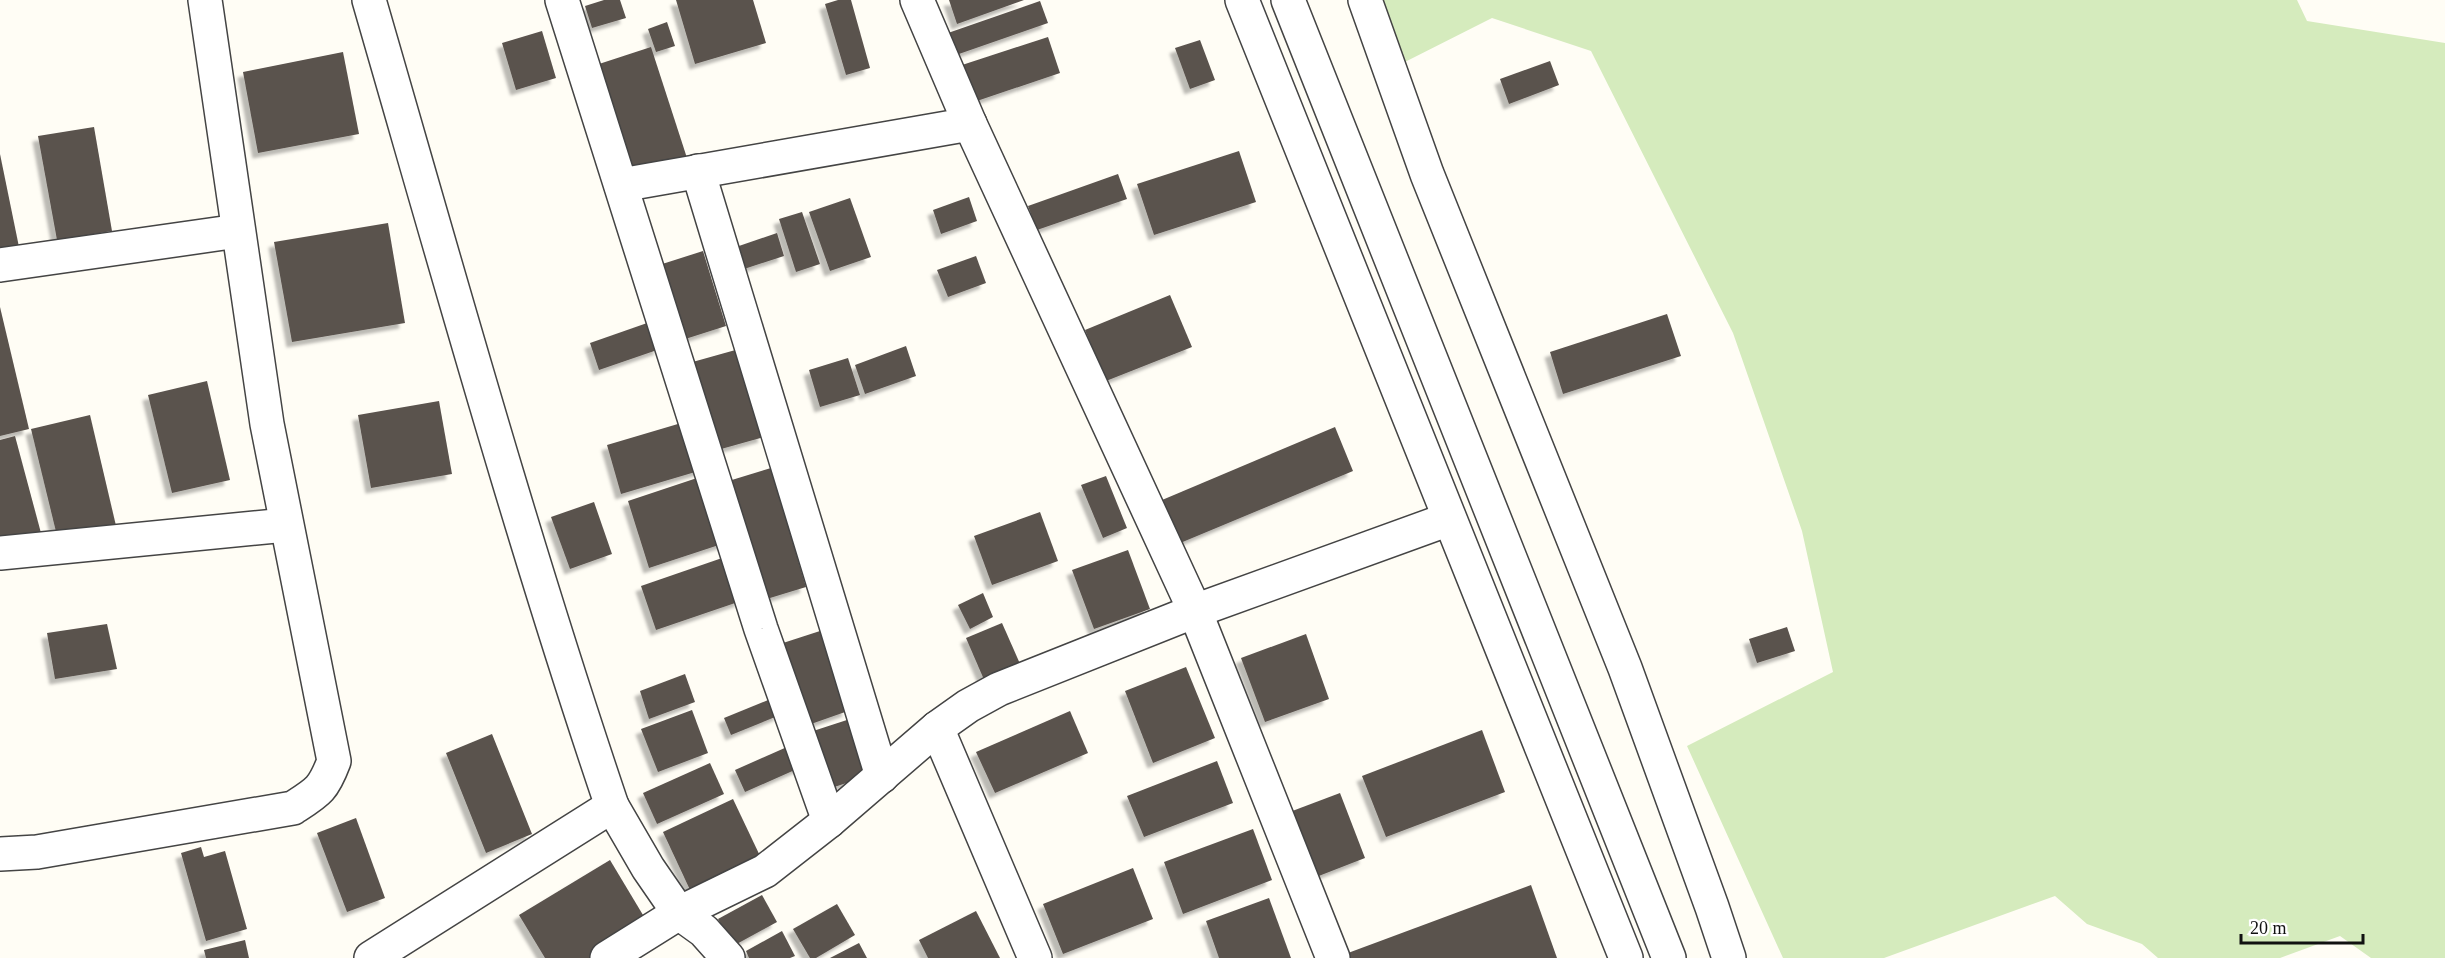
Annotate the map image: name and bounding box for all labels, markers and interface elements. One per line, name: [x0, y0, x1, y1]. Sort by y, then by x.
scale bar: [2241, 907, 2362, 945]
text: 20 m: [2250, 918, 2287, 938]

